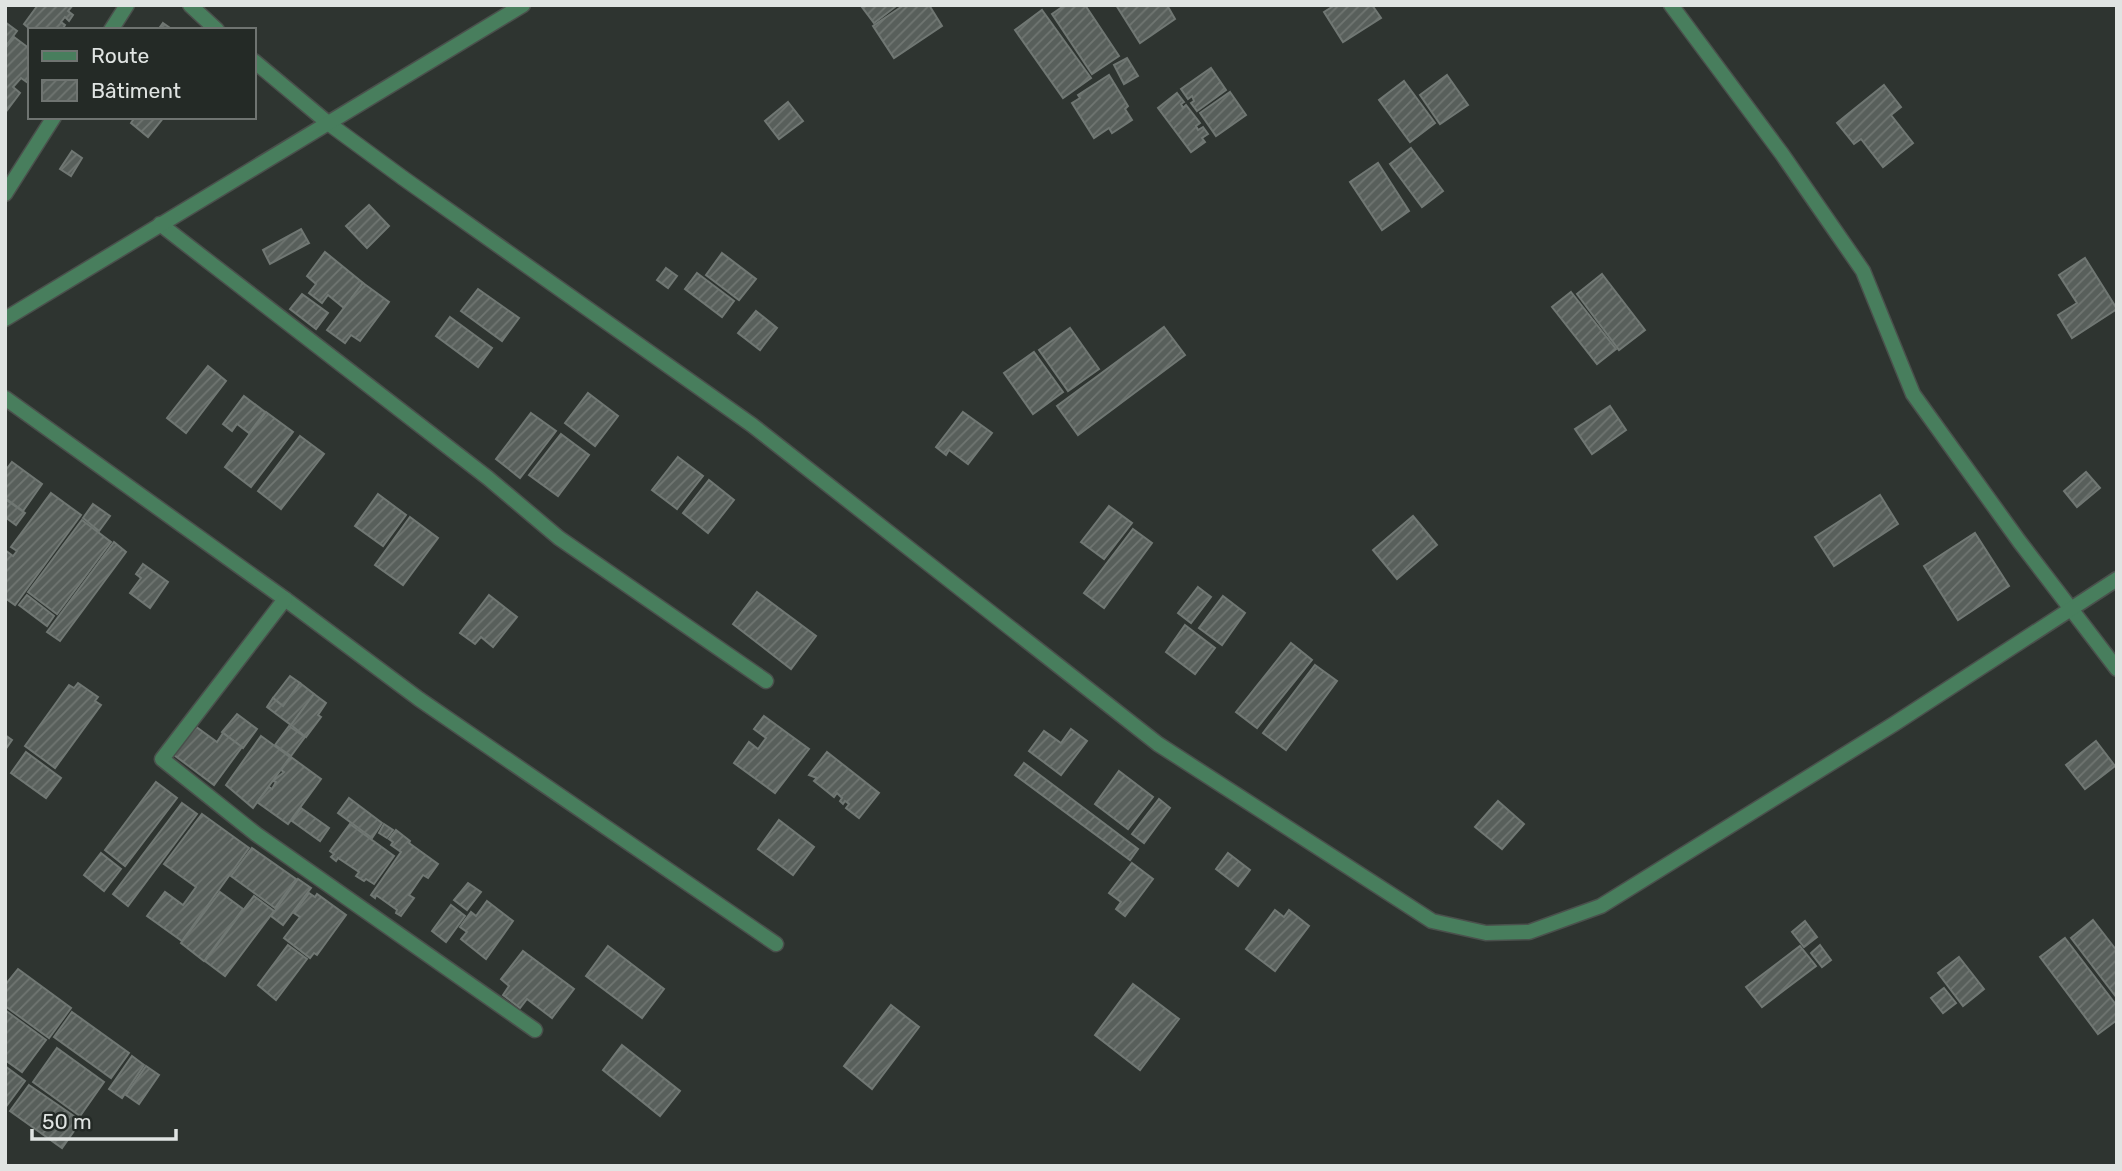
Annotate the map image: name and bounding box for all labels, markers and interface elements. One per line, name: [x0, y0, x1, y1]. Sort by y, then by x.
legend: [28, 28, 256, 119]
text: Route: [91, 43, 149, 68]
text: Bâtiment: [91, 78, 181, 103]
scale bar: [32, 1098, 175, 1142]
text: 50 m: [42, 1109, 92, 1134]

